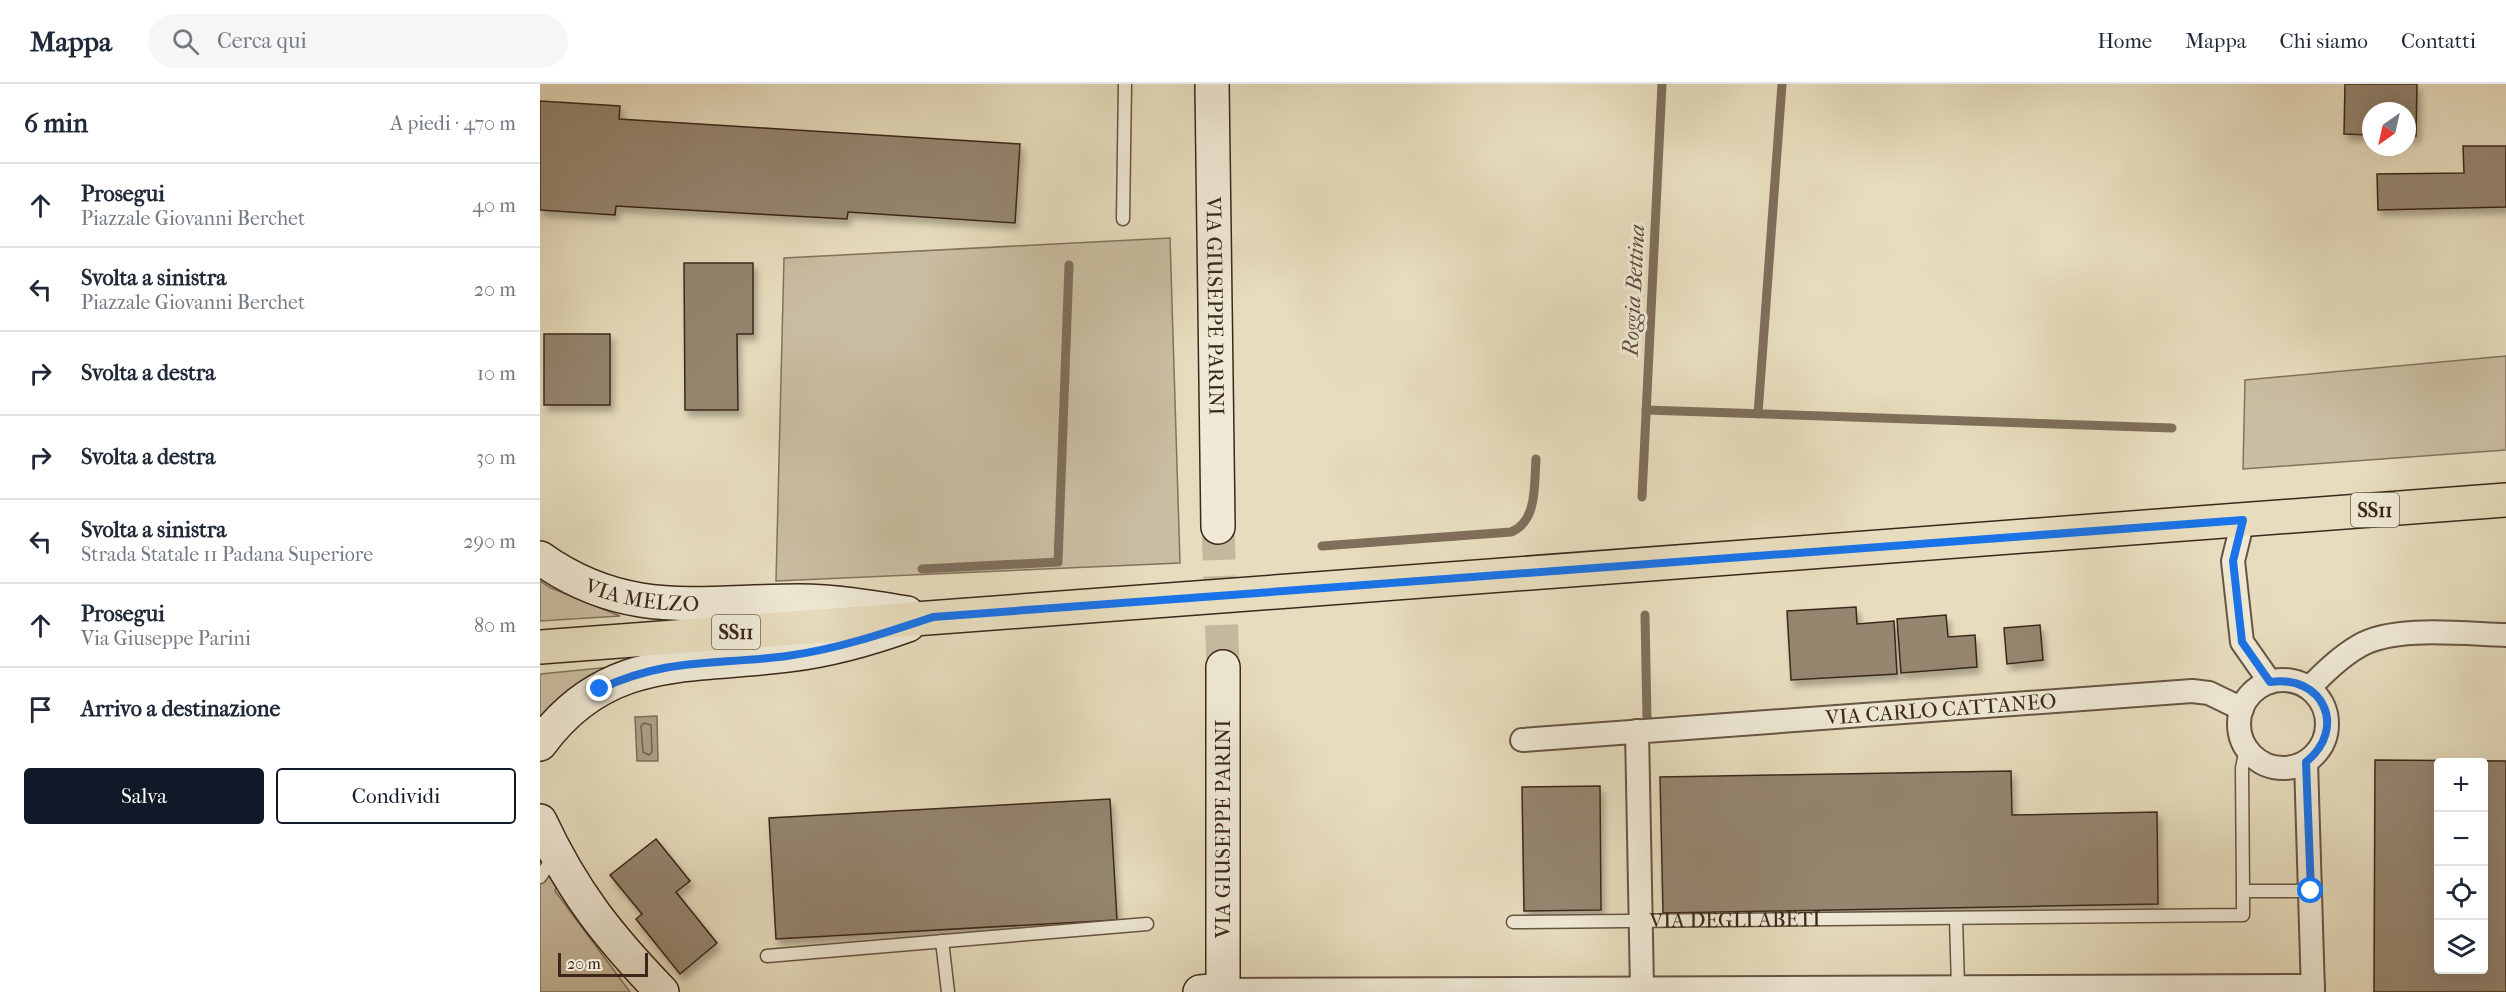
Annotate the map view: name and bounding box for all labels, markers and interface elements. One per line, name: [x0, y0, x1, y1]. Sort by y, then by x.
search box: [148, 14, 568, 68]
text: Mappa: [30, 25, 112, 58]
icon: search: [169, 25, 202, 58]
text: Cerca qui: [217, 28, 307, 54]
text: Home: [2098, 29, 2152, 53]
text: Mappa: [2185, 29, 2247, 53]
text: Chi siamo: [2280, 29, 2368, 53]
text: Contatti: [2401, 29, 2476, 53]
north arrow: [2362, 102, 2416, 156]
text: 6 min: [24, 108, 88, 139]
text: A piedi · 470 m: [390, 112, 516, 135]
text: Prosegui: [81, 181, 165, 207]
icon: ahead: [24, 189, 57, 222]
text: 40 m: [472, 194, 516, 217]
street label: VIA GIUSEPPE PARINI: [1202, 195, 1228, 416]
text: Piazzale Giovanni Berchet: [81, 207, 305, 230]
water label: Roggia Bettina: [1617, 224, 1650, 359]
text: Svolta a sinistra: [81, 265, 226, 291]
icon: left: [24, 273, 57, 306]
text: 20 m: [474, 278, 516, 301]
text: Piazzale Giovanni Berchet: [81, 291, 305, 314]
icon: right: [24, 357, 57, 390]
text: Svolta a destra: [81, 360, 215, 386]
text: 10 m: [477, 362, 516, 385]
icon: right: [24, 441, 57, 474]
text: Svolta a destra: [81, 444, 215, 470]
text: 30 m: [476, 446, 516, 469]
road number: SS11: [2351, 493, 2399, 527]
text: Svolta a sinistra: [81, 517, 226, 543]
icon: left: [24, 525, 57, 558]
text: 290 m: [463, 530, 516, 553]
text: Strada Statale 11 Padana Superiore: [81, 543, 373, 566]
street label: VIA MELZO: [581, 573, 699, 616]
text: Prosegui: [81, 601, 165, 627]
icon: ahead: [24, 609, 57, 642]
text: 80 m: [474, 614, 516, 637]
road number: SS11: [712, 615, 760, 649]
text: Via Giuseppe Parini: [81, 627, 251, 650]
route end: [586, 675, 612, 701]
street label: VIA CARLO CATTANEO: [1824, 689, 2057, 730]
icon: arrive: [24, 693, 57, 726]
text: Arrivo a destinazione: [81, 696, 280, 722]
street label: VIA GIUSEPPE PARINI: [1211, 720, 1235, 939]
map controls: [2434, 758, 2488, 974]
button: +: [2434, 758, 2488, 812]
button: Salva: [24, 768, 264, 824]
button: Condividi: [276, 768, 516, 824]
button: −: [2434, 812, 2488, 866]
button: locate: [2434, 866, 2488, 920]
route start: [2297, 877, 2323, 903]
street label: VIA DEGLI ABETI: [1648, 907, 1821, 933]
button: layers: [2434, 920, 2488, 974]
scale bar: [558, 950, 648, 978]
text: 20 m: [567, 954, 601, 973]

